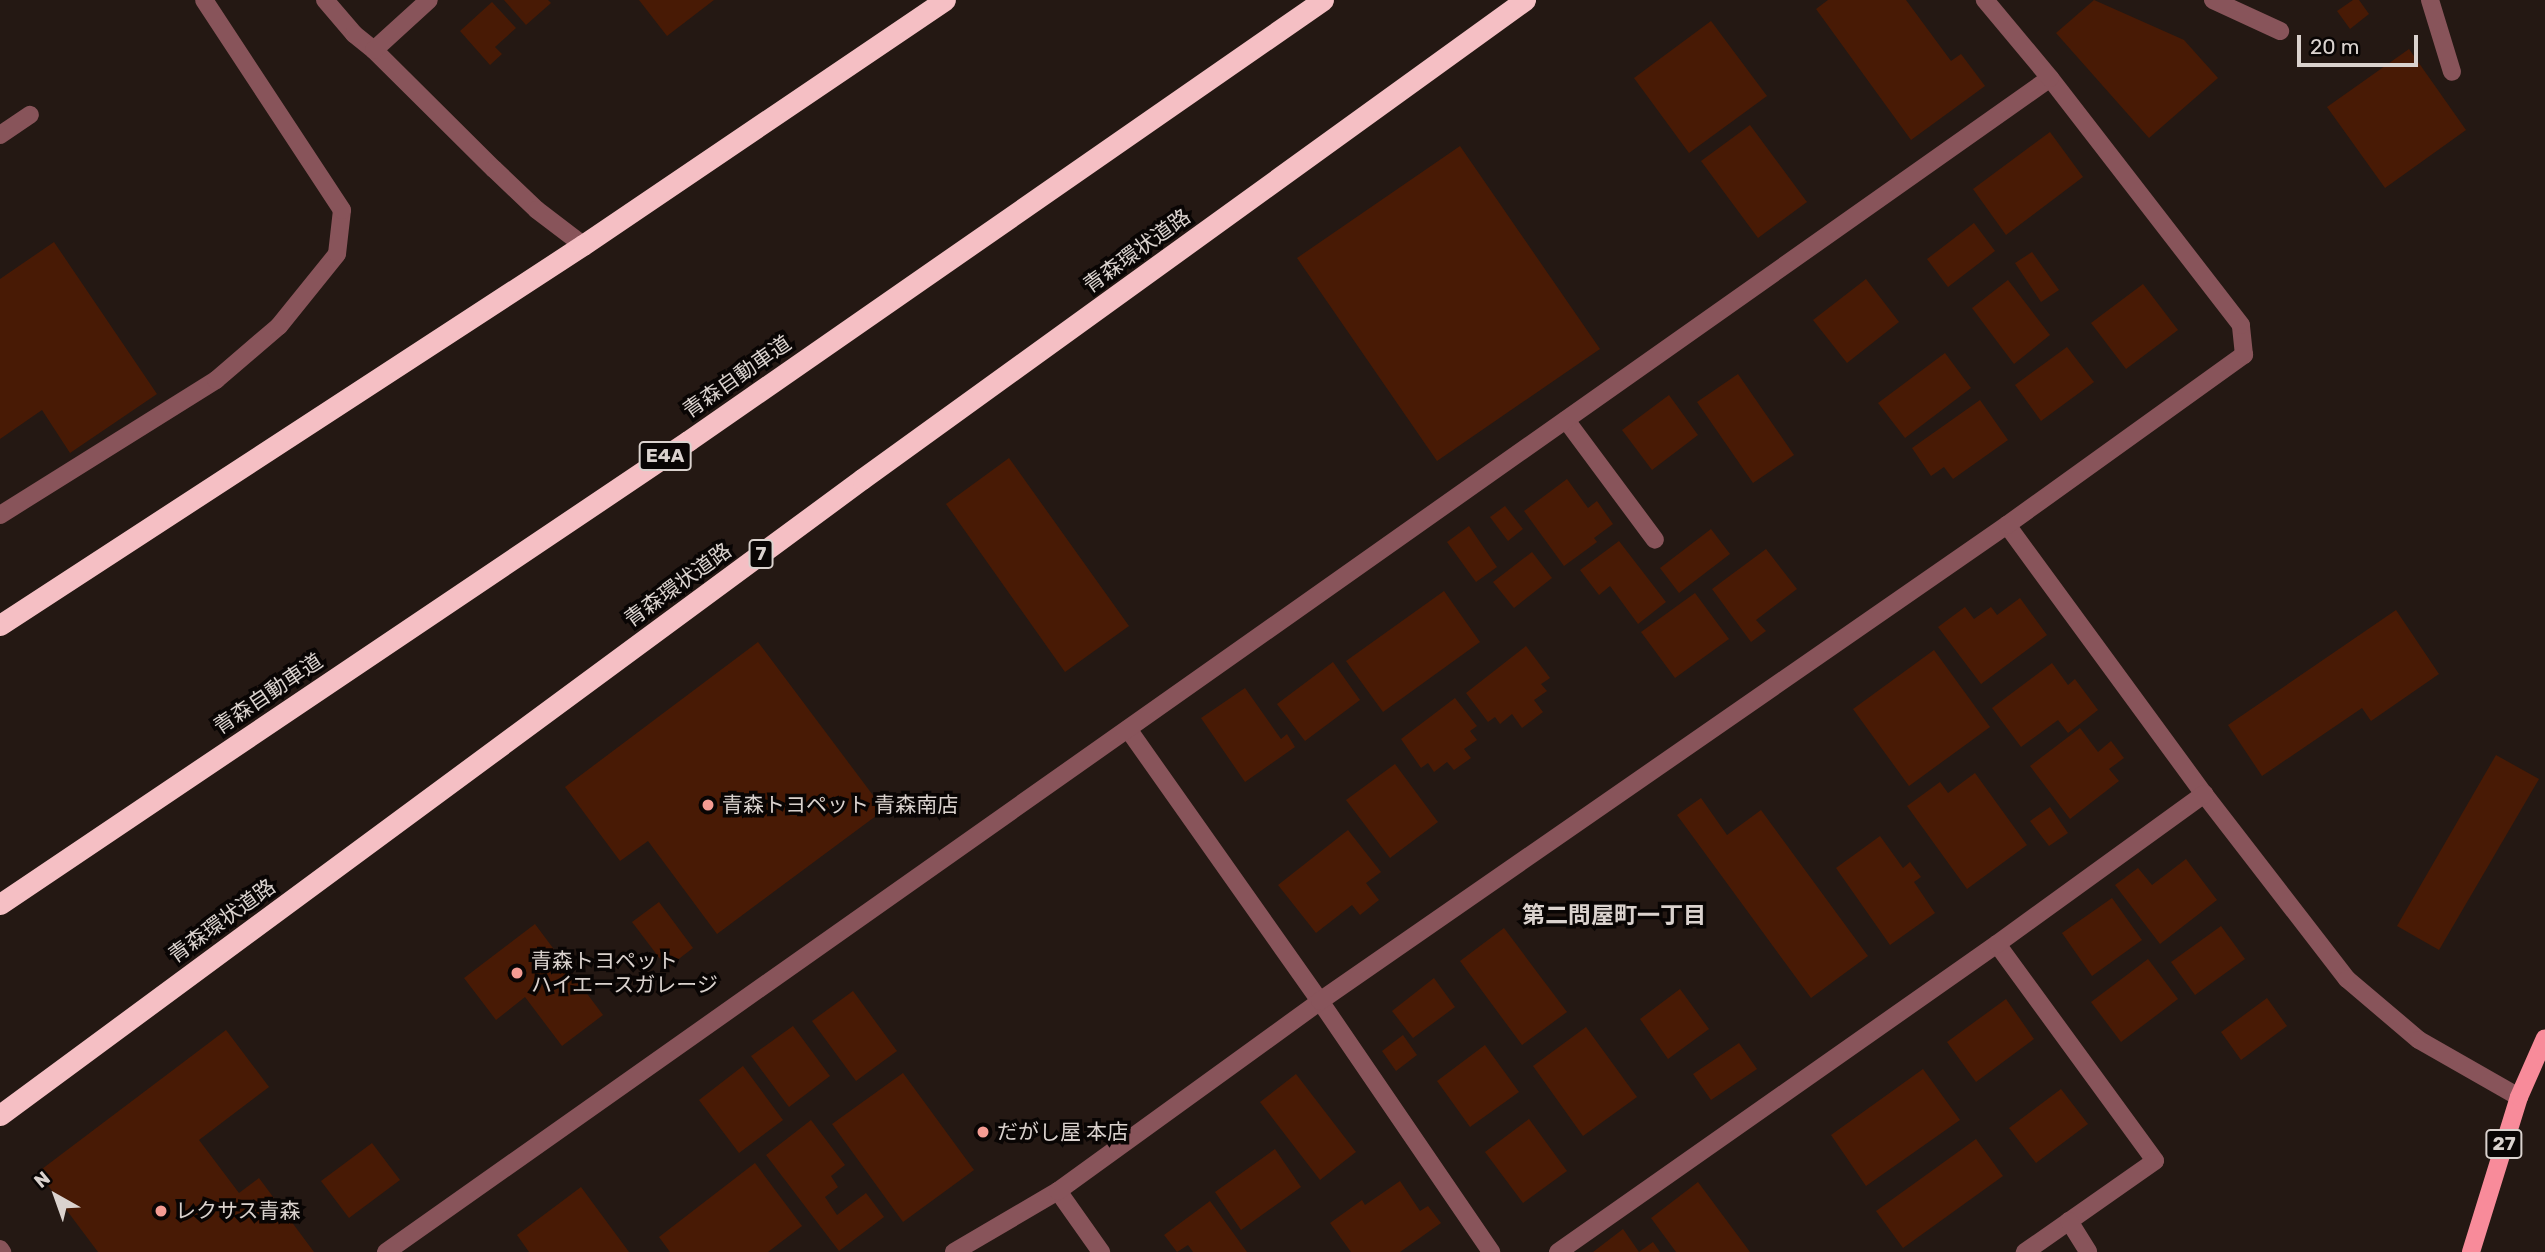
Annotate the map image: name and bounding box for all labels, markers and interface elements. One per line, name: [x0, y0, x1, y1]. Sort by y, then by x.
scale bar: [2300, 21, 2421, 65]
text: 20 m: [2310, 34, 2359, 59]
street label: 青森環状道路: [1079, 204, 1195, 298]
street label: 青森自動車道: [678, 331, 796, 423]
road number: E4A: [637, 440, 693, 471]
street label: 青森環状道路: [620, 538, 736, 632]
road number: 7: [747, 538, 775, 569]
street label: 青森自動車道: [209, 648, 327, 740]
place label: 青森トヨペット 青森南店: [722, 792, 958, 818]
marker: 青森トヨペット 青森南店: [700, 797, 716, 813]
street label: 青森環状道路: [164, 874, 280, 968]
district label: 第二問屋町一丁目: [1522, 901, 1706, 929]
place label: 青森トヨペット ハイエースガレージ: [531, 948, 720, 998]
marker: 青森トヨペット ハイエースガレージ: [509, 965, 525, 981]
place label: だがし屋 本店: [997, 1119, 1128, 1145]
marker: だがし屋 本店: [975, 1124, 991, 1140]
road number: 27: [2485, 1128, 2523, 1160]
north arrow: [21, 1161, 91, 1231]
text: N: [30, 1166, 55, 1193]
place label: レクサス青森: [175, 1198, 301, 1224]
marker: レクサス青森: [153, 1203, 169, 1219]

